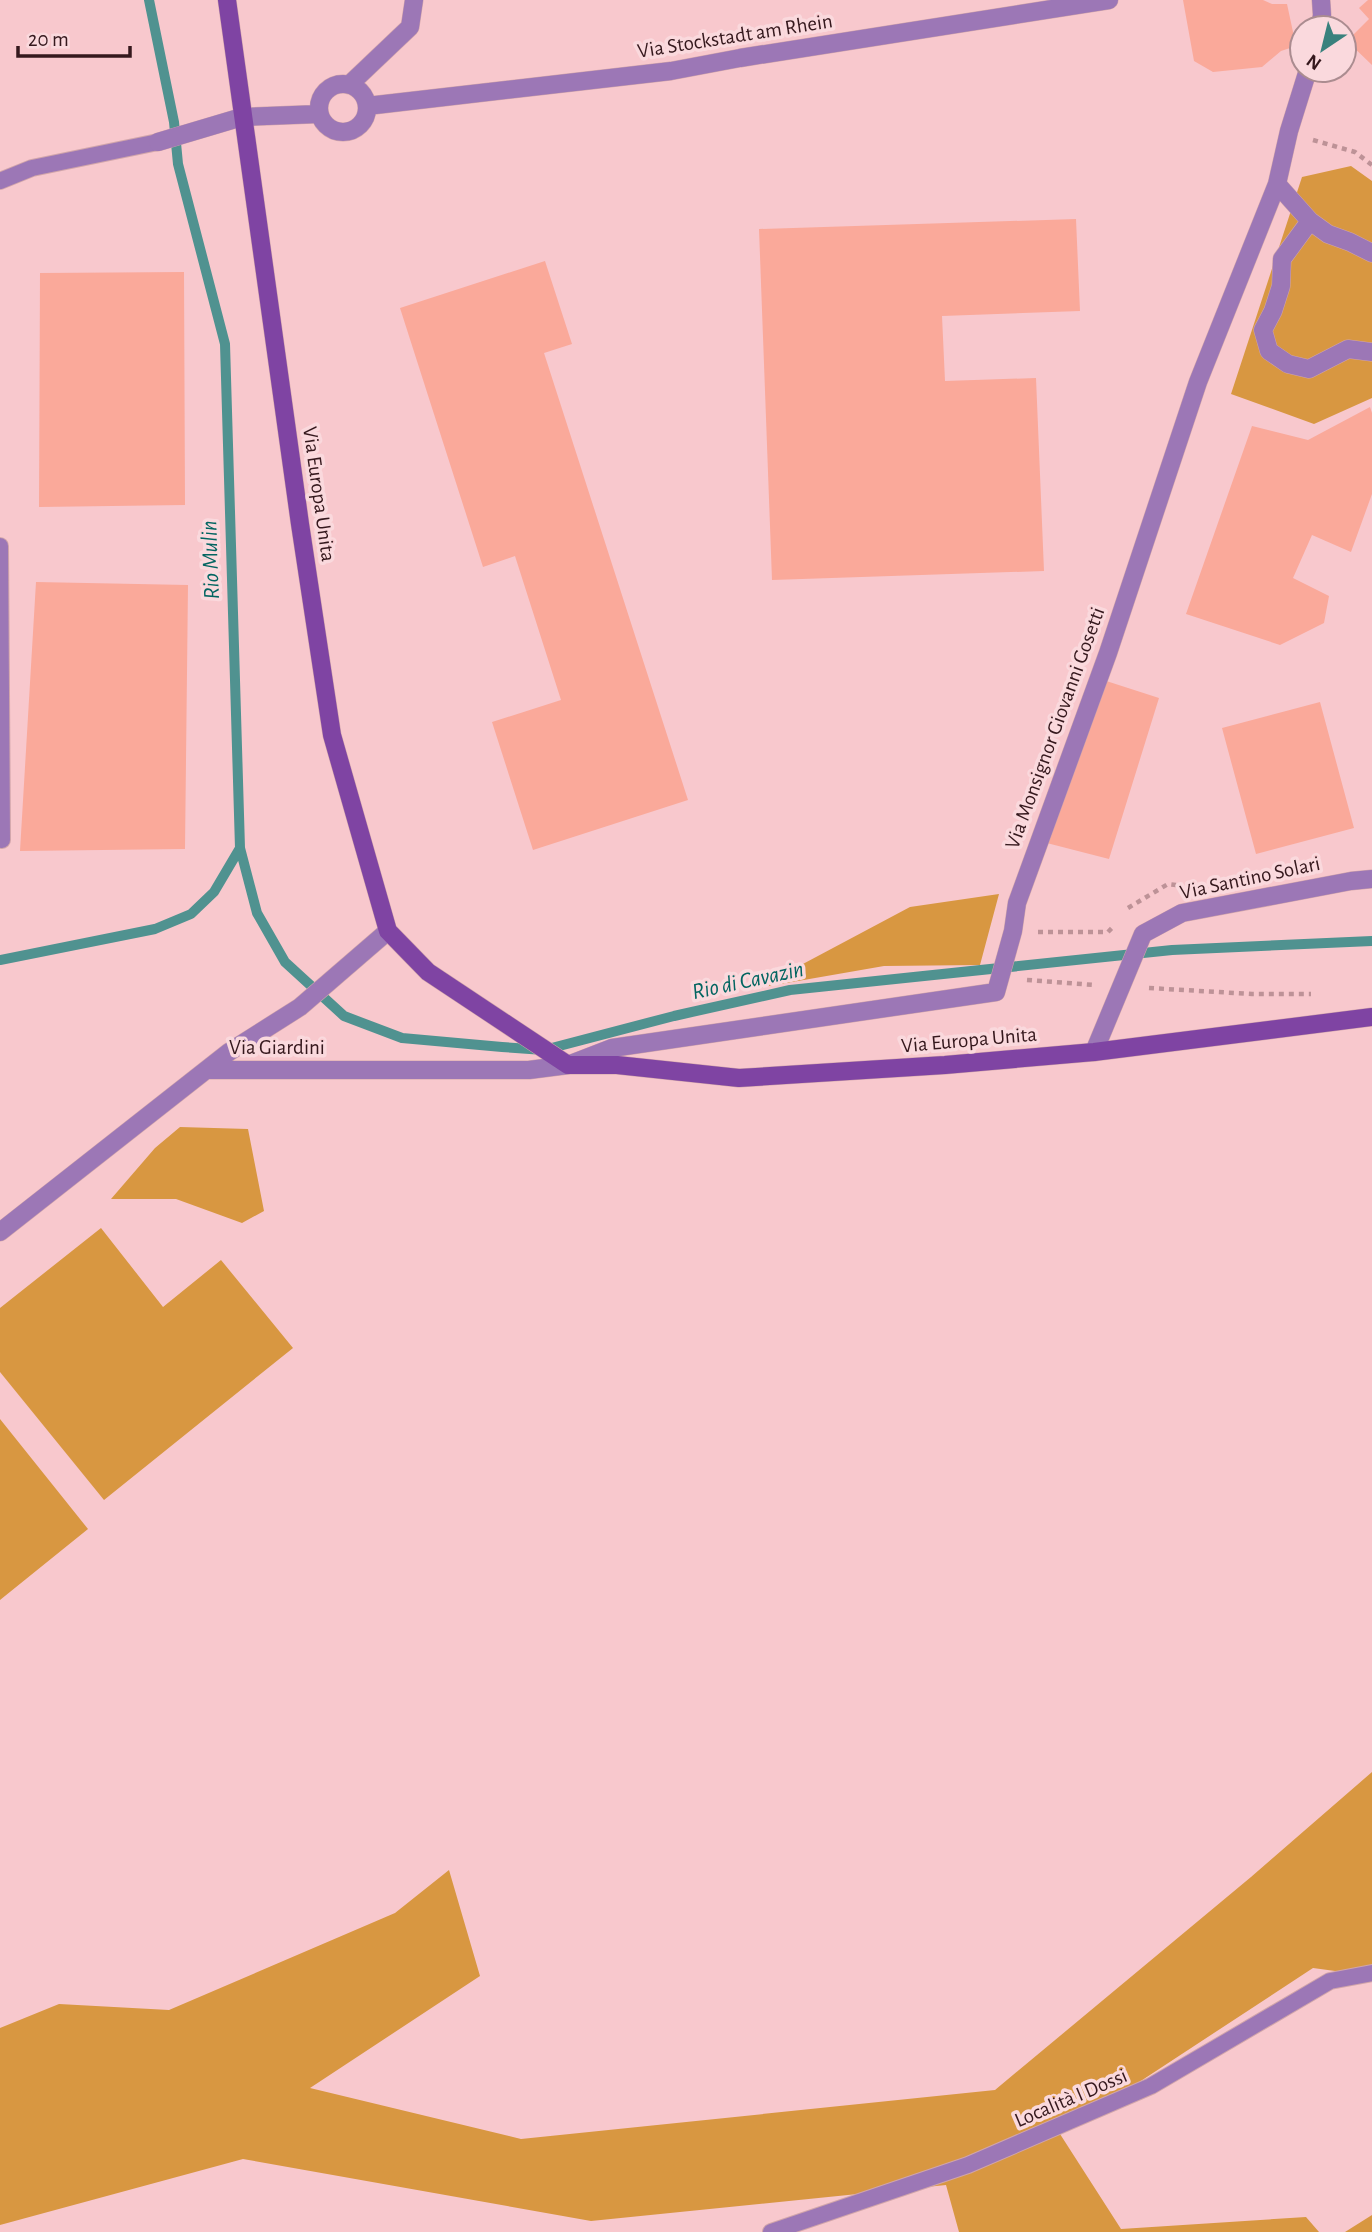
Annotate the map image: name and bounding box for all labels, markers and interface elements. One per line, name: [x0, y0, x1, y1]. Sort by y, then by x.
street label: Via Stockstadt am Rhein: [636, 10, 834, 62]
scale bar: [18, 14, 130, 58]
north arrow: [1288, 14, 1358, 84]
text: 20 m: [28, 29, 69, 50]
text: N: [1303, 50, 1325, 73]
street label: Via Europa Unita: [299, 425, 339, 563]
water label: Rio Mulin: [198, 520, 224, 600]
street label: Via Monsignor Giovanni Gosetti: [1001, 604, 1109, 852]
street label: Via Santino Solari: [1178, 853, 1322, 903]
water label: Rio di Cavazin: [690, 958, 806, 1004]
street label: Via Europa Unita: [900, 1024, 1038, 1056]
street label: Via Giardini: [229, 1037, 325, 1058]
street label: Località I Dossi: [1012, 2065, 1130, 2131]

